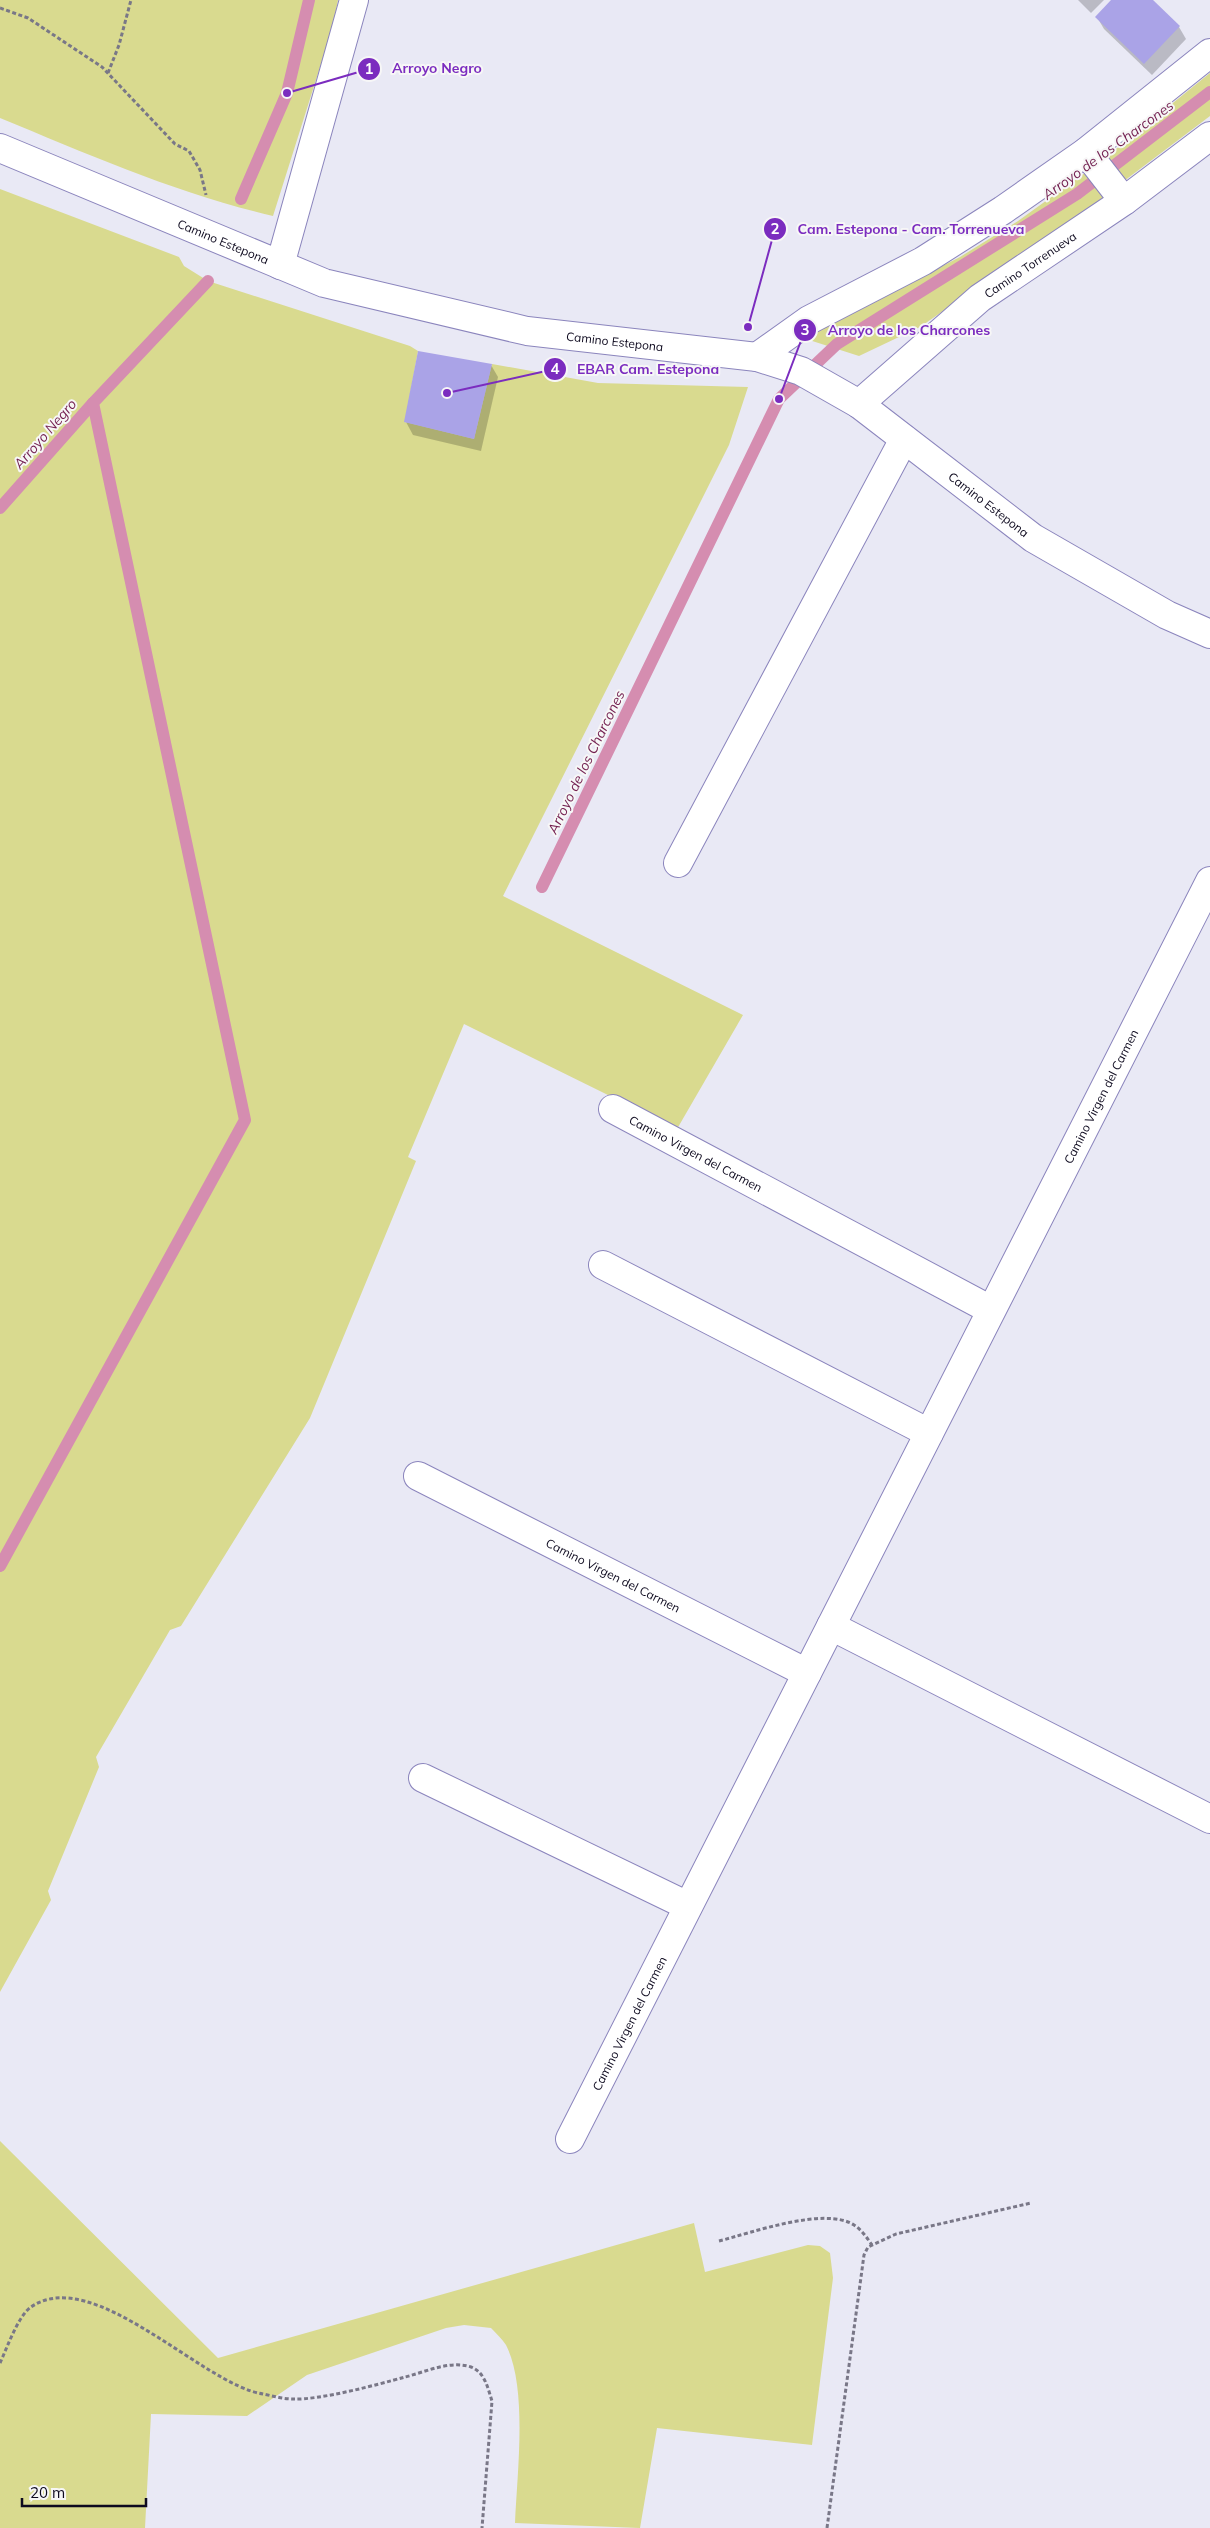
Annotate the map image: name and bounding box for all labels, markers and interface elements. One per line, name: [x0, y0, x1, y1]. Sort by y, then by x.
callout: Arroyo Negro: [357, 54, 492, 83]
text: 1: [364, 59, 374, 78]
text: Arroyo Negro: [392, 59, 482, 77]
water label: Arroyo de los Charcones: [1038, 96, 1177, 204]
street label: Camino Estepona: [175, 215, 271, 267]
callout: Cam. Estepona - Cam. Torrenueva: [763, 215, 1035, 244]
text: 2: [770, 219, 780, 238]
text: Cam. Estepona - Cam. Torrenueva: [798, 220, 1024, 238]
street label: Camino Torrenueva: [981, 228, 1079, 301]
callout: Arroyo de los Charcones: [793, 315, 1000, 344]
text: 3: [800, 320, 810, 339]
text: Arroyo de los Charcones: [828, 321, 990, 339]
street label: Camino Estepona: [566, 328, 664, 354]
callout: EBAR Cam. Estepona: [542, 354, 729, 383]
text: 4: [550, 359, 560, 378]
text: EBAR Cam. Estepona: [577, 360, 719, 378]
water label: Arroyo Negro: [9, 395, 80, 473]
street label: Camino Estepona: [946, 468, 1032, 540]
water label: Arroyo de los Charcones: [543, 687, 629, 838]
street label: Camino Virgen del Carmen: [1060, 1027, 1141, 1166]
street label: Camino Virgen del Carmen: [627, 1112, 765, 1195]
street label: Camino Virgen del Carmen: [544, 1535, 683, 1615]
street label: Camino Virgen del Carmen: [589, 1954, 669, 2093]
scale bar: [22, 2476, 146, 2508]
text: 20 m: [30, 2483, 65, 2502]

